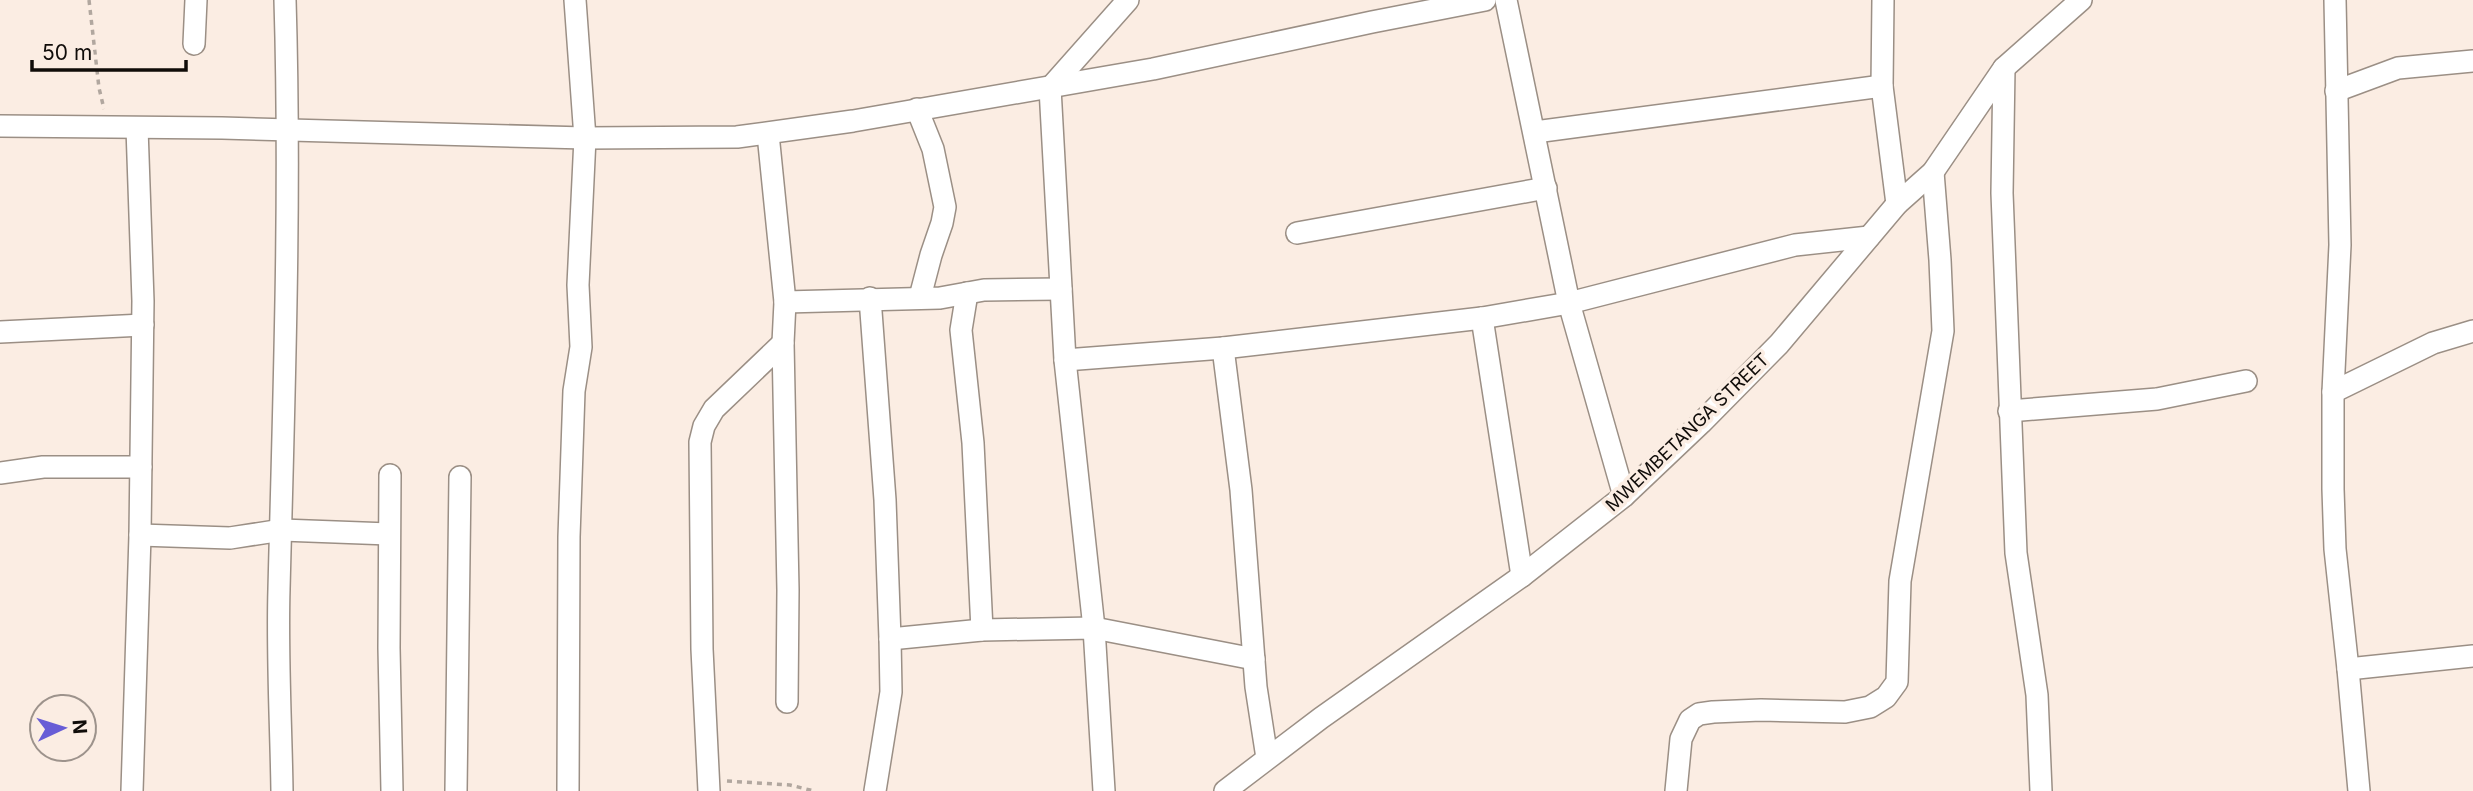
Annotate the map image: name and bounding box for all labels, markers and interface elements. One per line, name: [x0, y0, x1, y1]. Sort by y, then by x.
scale bar: [32, 28, 186, 72]
text: 50 m: [42, 40, 92, 65]
street label: MWEMBETANGA STREET: [1601, 349, 1773, 515]
north arrow: [28, 693, 98, 763]
text: N: [67, 719, 91, 735]

